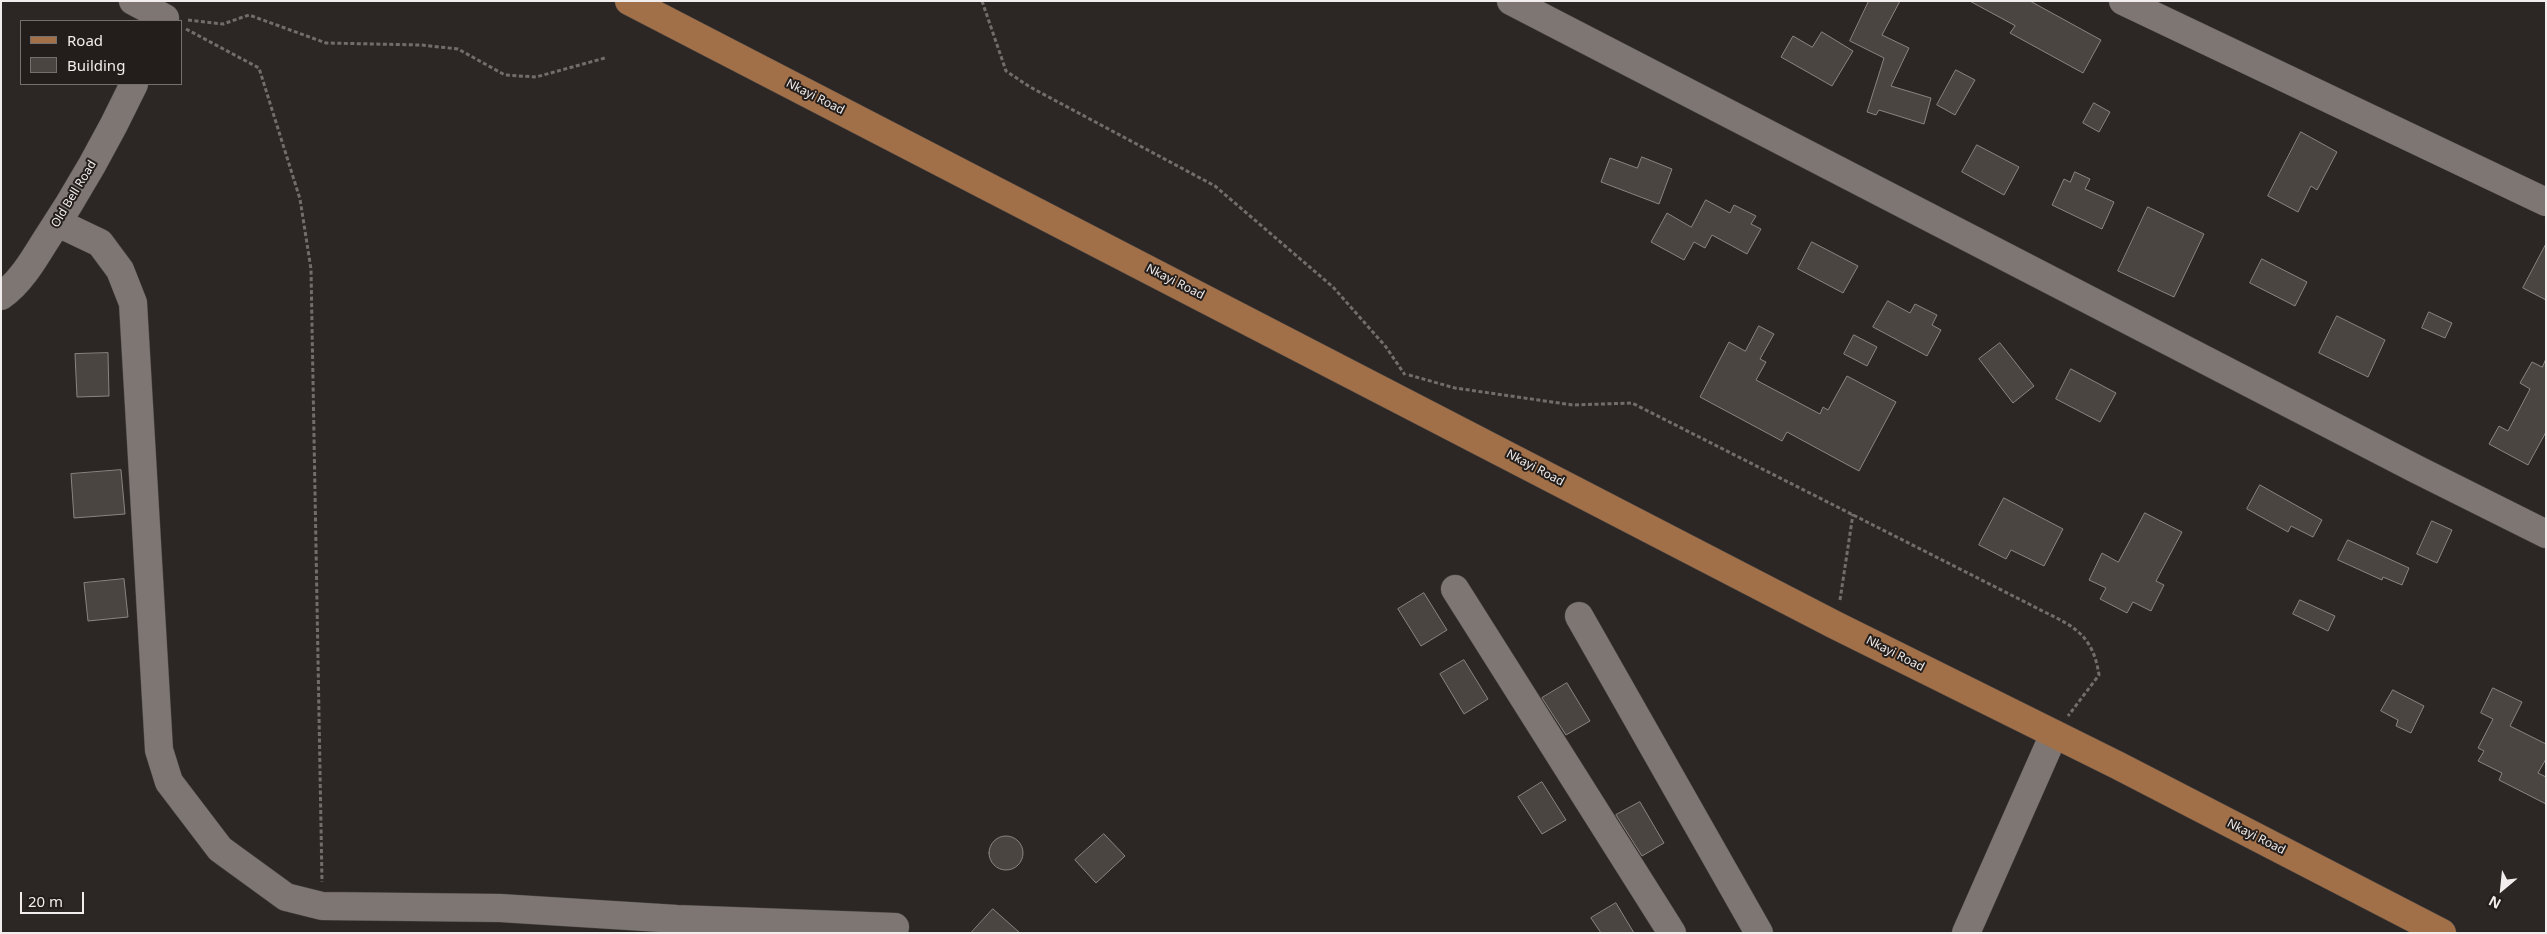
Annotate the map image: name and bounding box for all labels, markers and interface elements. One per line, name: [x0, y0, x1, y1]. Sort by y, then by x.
legend: [20, 20, 182, 85]
text: Road: [67, 30, 103, 50]
text: Building: [67, 55, 125, 75]
street label: Nkayi Road: [783, 76, 847, 118]
street label: Old Bell Road: [48, 158, 100, 230]
street label: Nkayi Road: [1143, 261, 1207, 303]
street label: Nkayi Road: [1504, 447, 1566, 489]
street label: Nkayi Road: [1863, 633, 1927, 675]
street label: Nkayi Road: [2224, 816, 2288, 858]
north arrow: [2477, 864, 2527, 914]
scale bar: [22, 882, 86, 914]
text: 20 m: [28, 891, 63, 911]
text: N: [2485, 892, 2504, 914]

